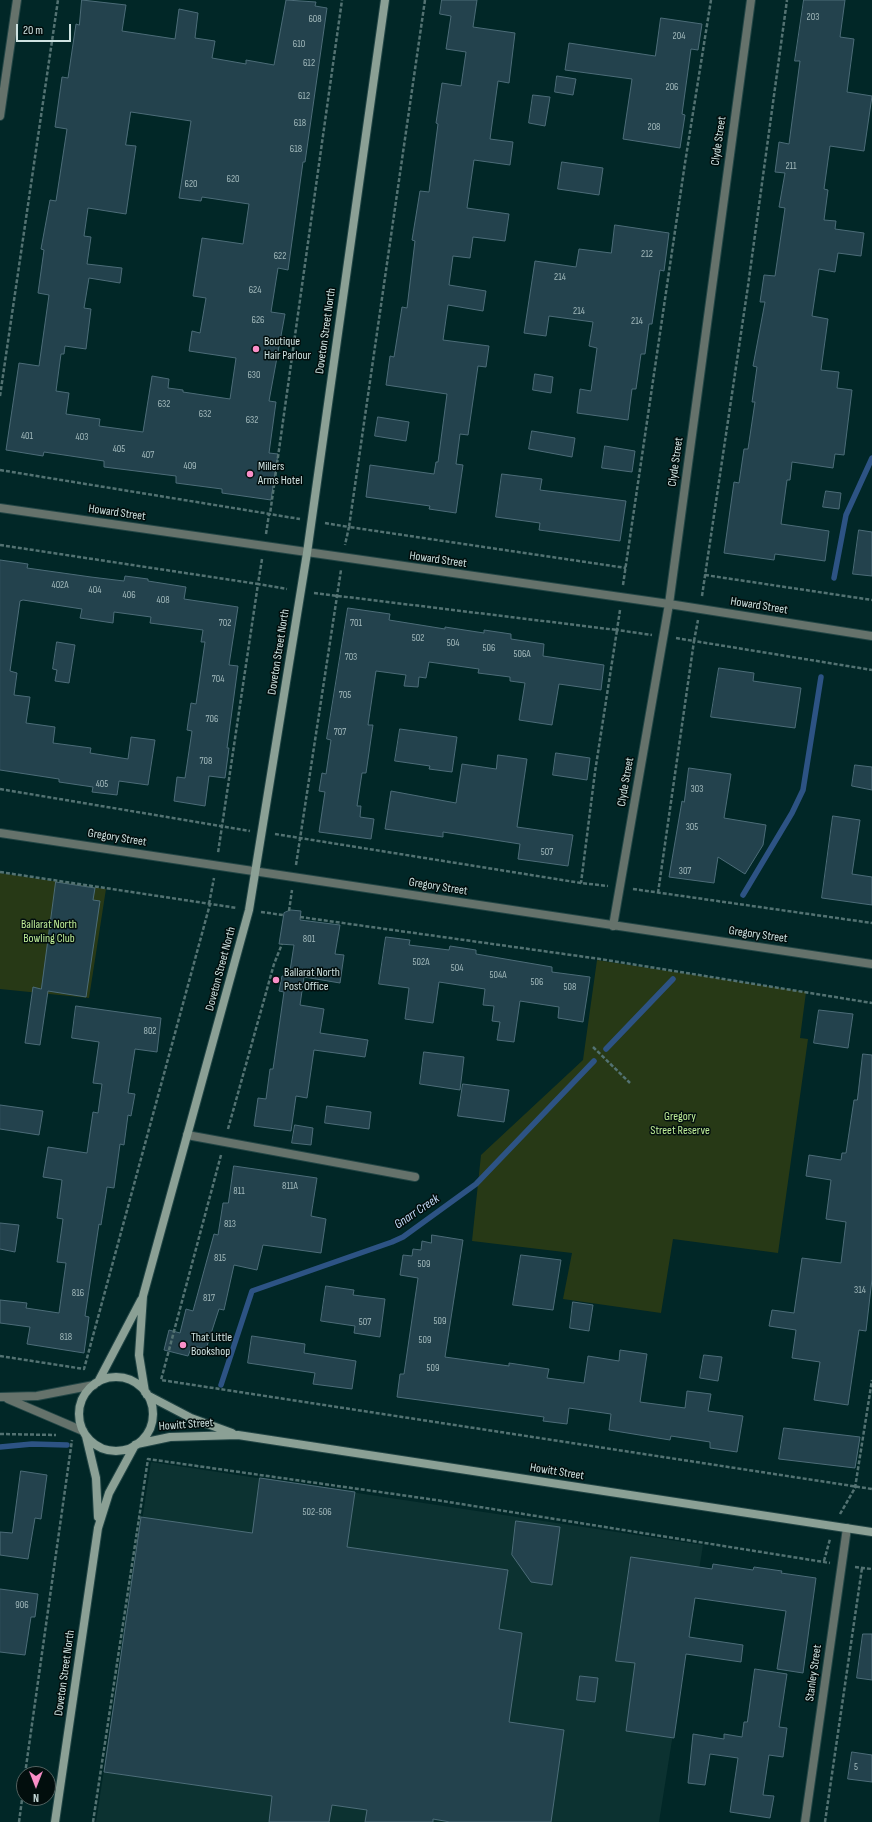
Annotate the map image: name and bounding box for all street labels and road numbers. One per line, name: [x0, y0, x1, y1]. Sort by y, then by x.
street label: Clyde Street: [708, 115, 730, 167]
street label: Doveton Street North: [313, 287, 339, 375]
street label: Clyde Street: [665, 436, 687, 488]
street label: Howard Street: [87, 502, 147, 524]
street label: Howard Street: [408, 549, 468, 571]
street label: Howard Street: [729, 594, 789, 618]
street label: Doveton Street North: [265, 608, 293, 696]
street label: Clyde Street: [615, 756, 637, 808]
street label: Gregory Street: [87, 826, 147, 850]
street label: Gregory Street: [408, 875, 468, 899]
street label: Gregory Street: [728, 924, 788, 946]
street label: Doveton Street North: [203, 925, 239, 1013]
street label: Howitt Street: [158, 1416, 214, 1434]
street label: Howitt Street: [529, 1461, 585, 1483]
street label: Doveton Street North: [52, 1629, 78, 1717]
street label: Stanley Street: [803, 1644, 825, 1702]

